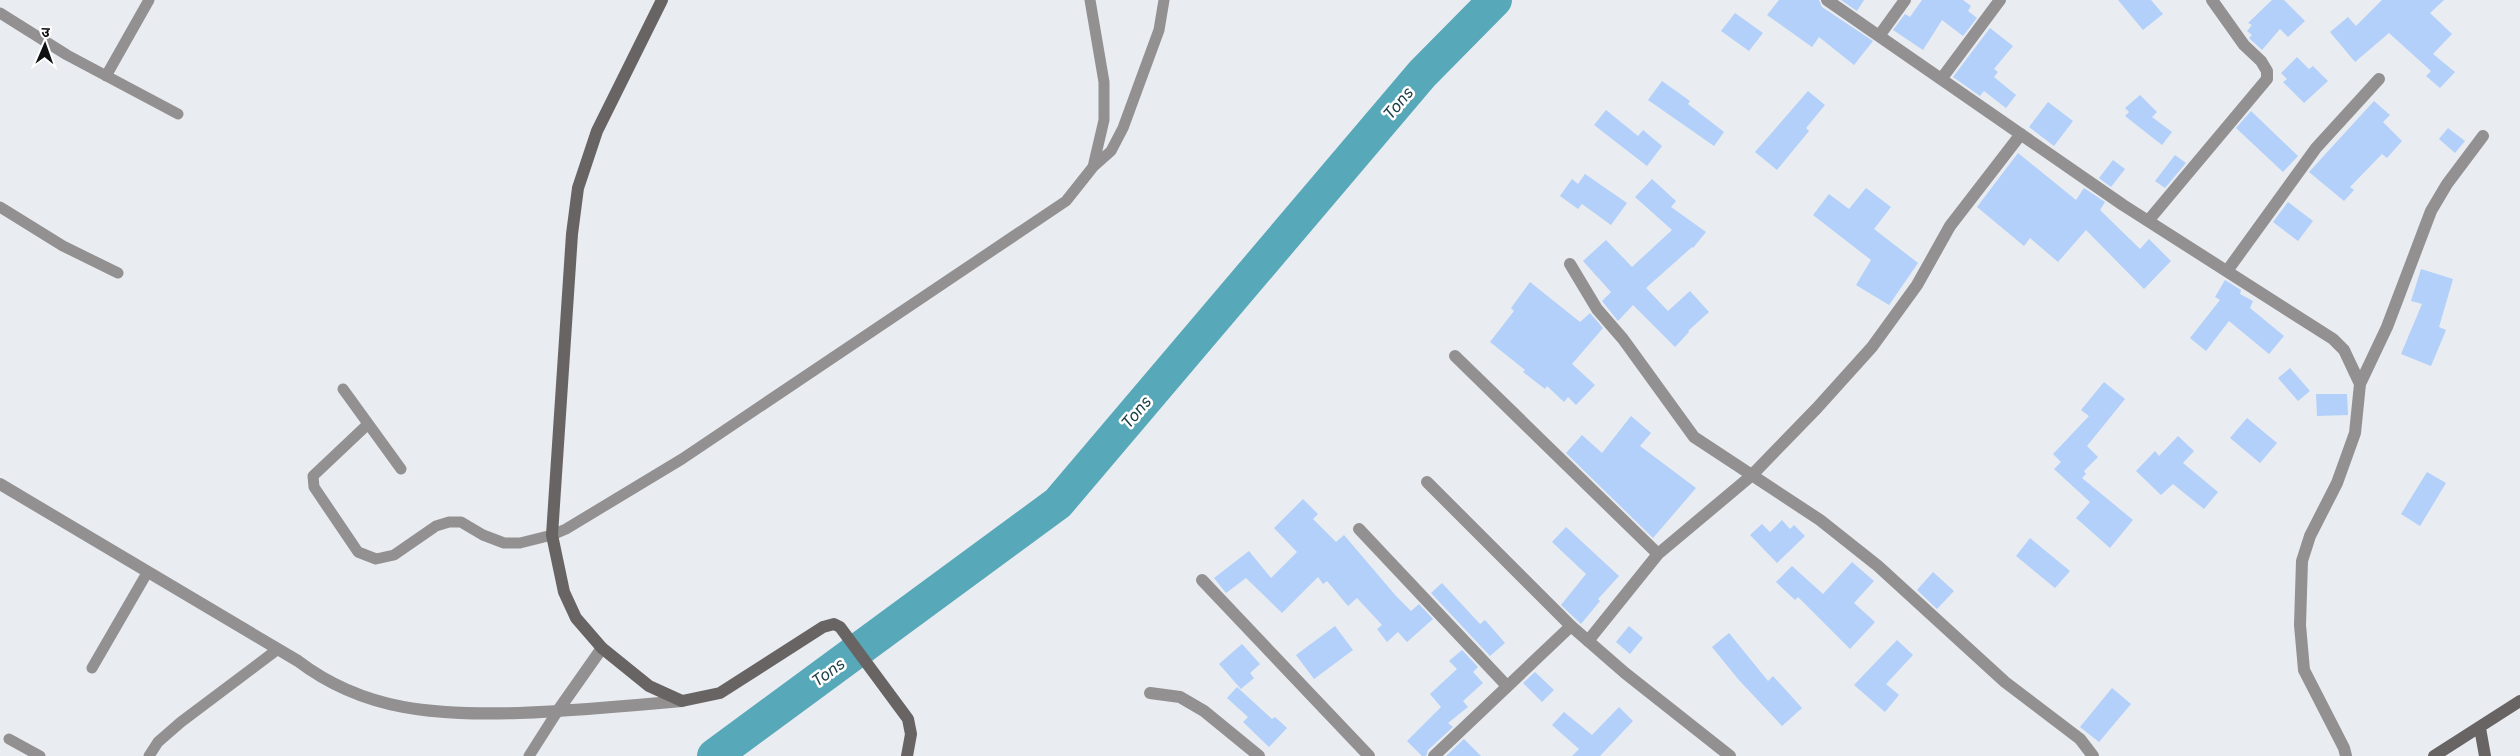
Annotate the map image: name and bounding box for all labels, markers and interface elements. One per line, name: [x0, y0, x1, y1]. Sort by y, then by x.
north arrow: [20, 20, 70, 70]
text: उ: [41, 23, 51, 40]
water label: Tons: [1379, 83, 1417, 123]
water label: Tons: [1117, 392, 1155, 432]
water label: Tons: [807, 653, 849, 691]

